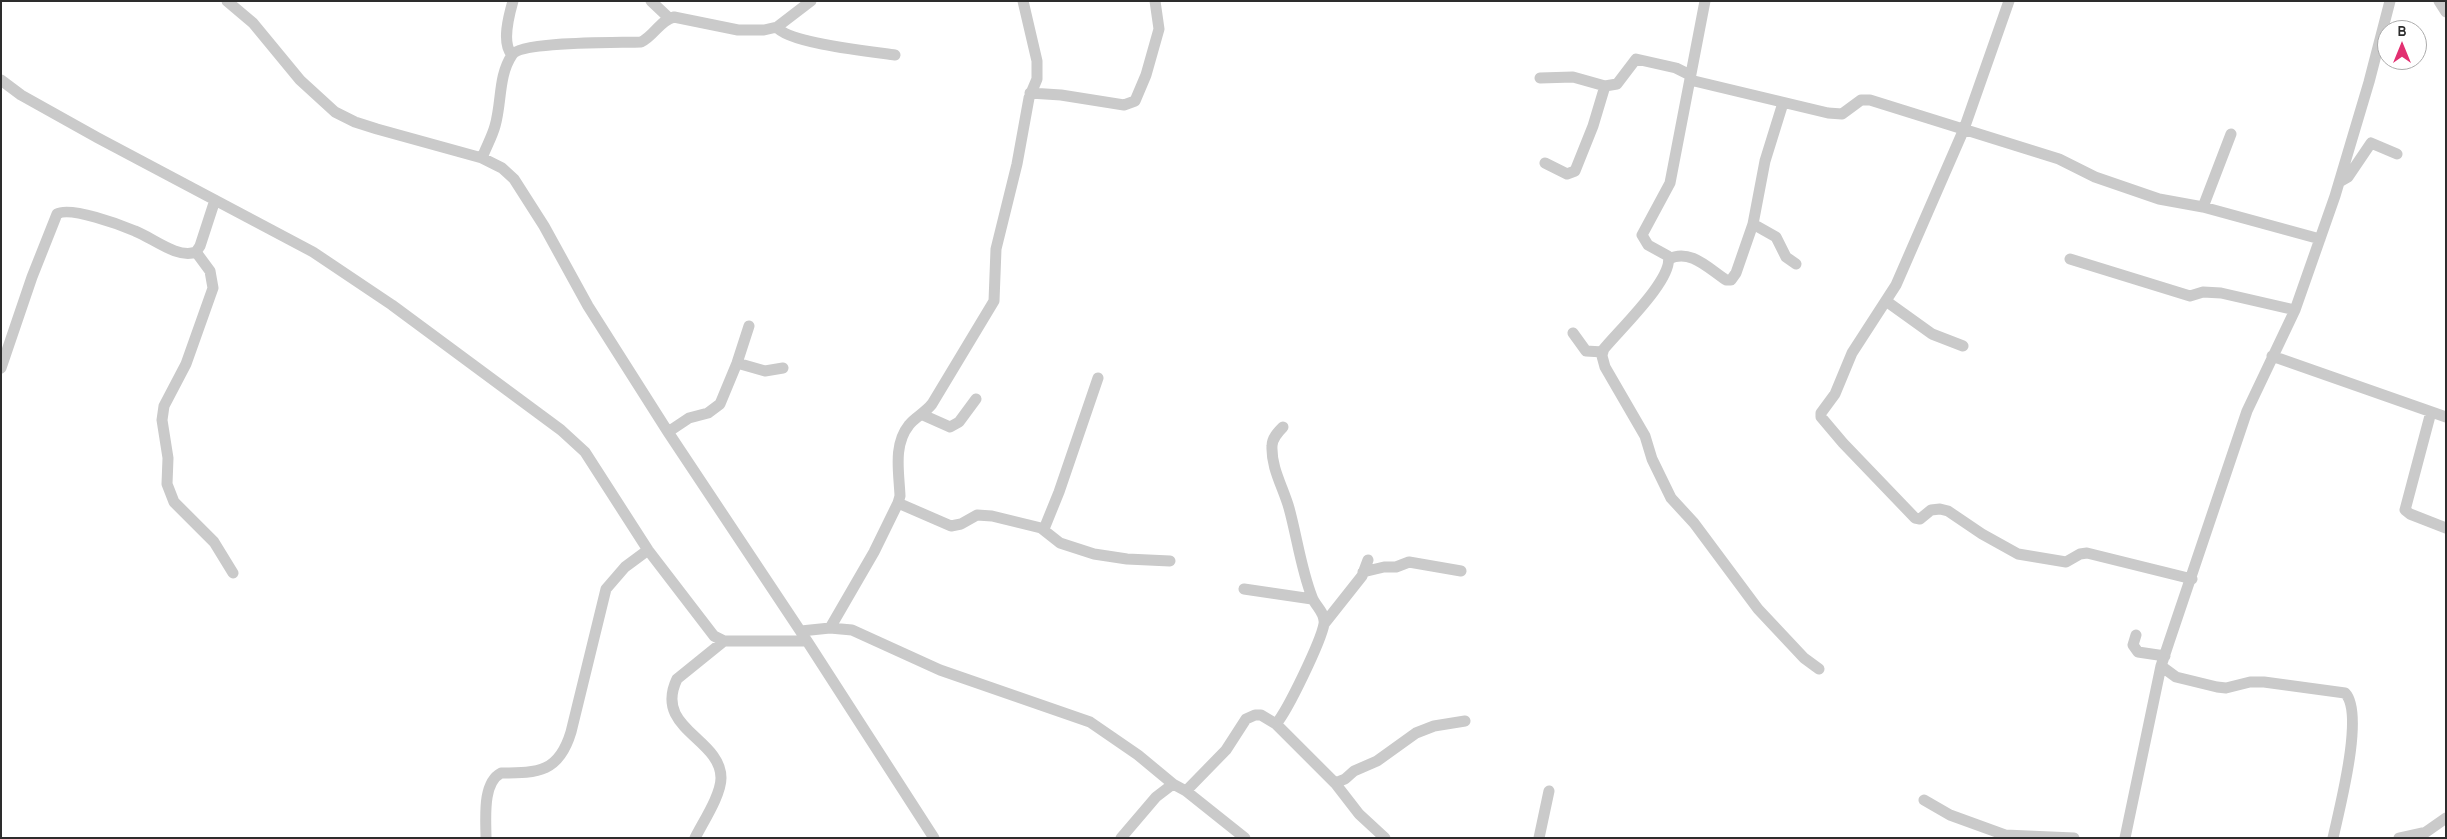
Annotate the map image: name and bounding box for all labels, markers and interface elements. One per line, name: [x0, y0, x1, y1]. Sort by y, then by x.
north arrow: [2377, 20, 2427, 70]
text: B: [2398, 21, 2406, 40]

